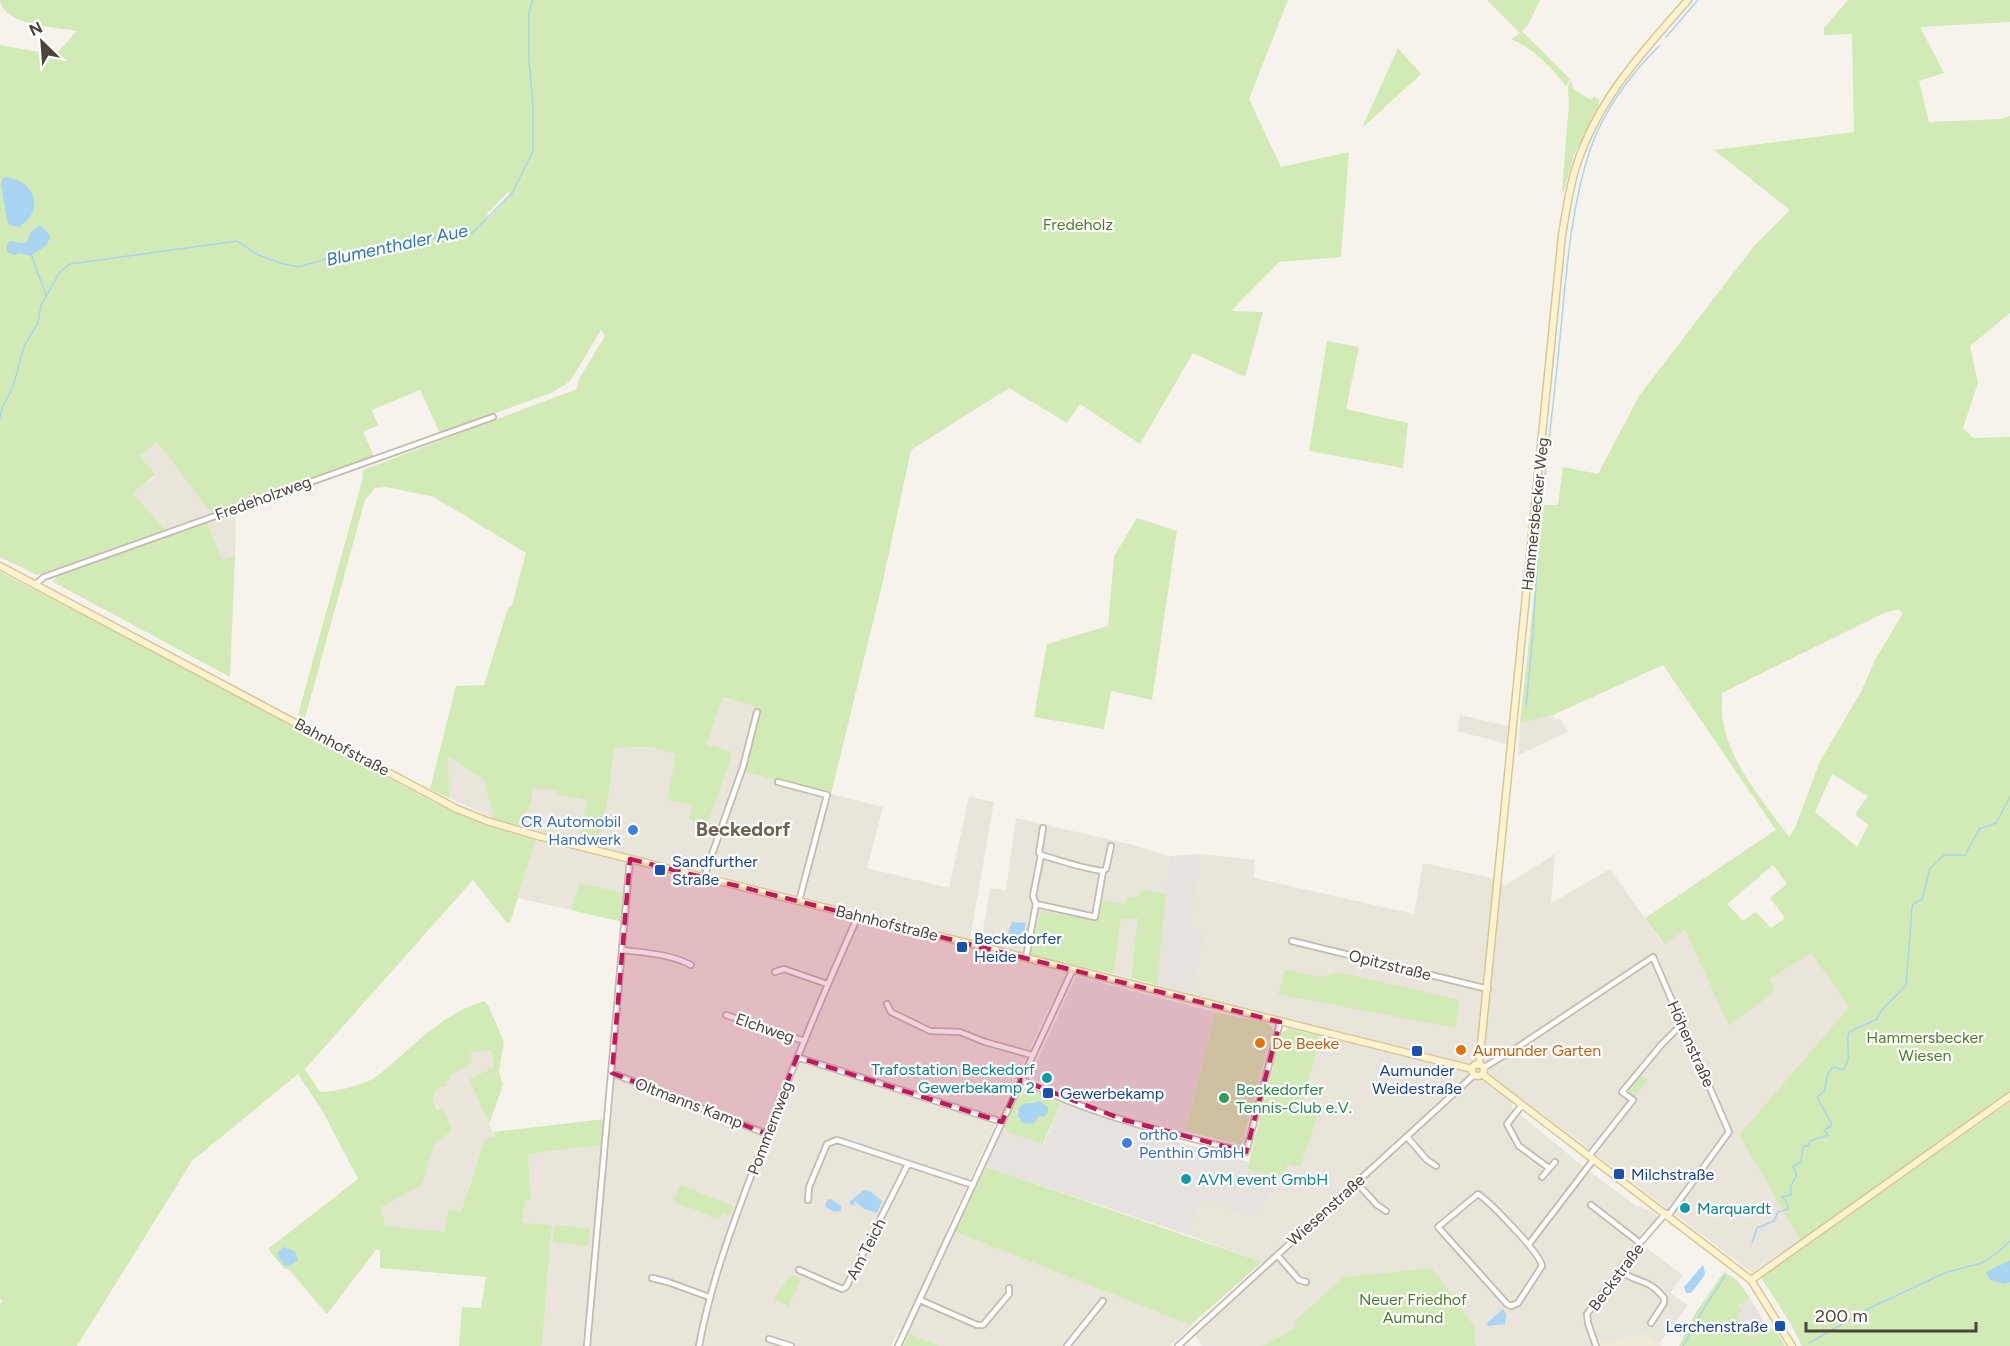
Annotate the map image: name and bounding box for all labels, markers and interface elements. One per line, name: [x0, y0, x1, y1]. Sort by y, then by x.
north arrow: [12, 12, 72, 72]
text: N: [26, 18, 45, 40]
park label: Fredeholz: [1043, 215, 1113, 234]
water label: Blumenthaler Aue: [324, 219, 470, 271]
street label: Hammersbecker Weg: [1517, 436, 1553, 592]
street label: Fredeholzweg: [212, 472, 314, 524]
street label: Bahnhofstraße: [291, 714, 393, 780]
place label: CR Automobil Handwerk: [521, 812, 621, 849]
district label: Beckedorf: [696, 817, 790, 841]
marker: CR Automobil Handwerk: [626, 823, 640, 837]
place label: Sandfurther Straße: [672, 852, 758, 889]
marker: Sandfurther Straße: [653, 863, 667, 877]
street label: Bahnhofstraße: [834, 901, 940, 945]
place label: Beckedorfer Heide: [974, 929, 1062, 966]
marker: Beckedorfer Heide: [955, 940, 969, 954]
street label: Opitzstraße: [1347, 946, 1433, 984]
street label: Höhenstraße: [1663, 998, 1719, 1090]
street label: Elchweg: [733, 1009, 797, 1047]
park label: Hammersbecker Wiesen: [1866, 1028, 1984, 1065]
place label: De Beeke: [1272, 1034, 1340, 1053]
marker: De Beeke: [1253, 1036, 1267, 1050]
place label: Aumunder Garten: [1473, 1041, 1601, 1060]
marker: Aumunder Garten: [1454, 1043, 1468, 1057]
marker: Aumunder Weidestraße: [1410, 1044, 1424, 1058]
place label: Trafostation Beckedorf Gewerbekamp 2: [871, 1060, 1035, 1097]
place label: Aumunder Weidestraße: [1372, 1061, 1462, 1098]
marker: Trafostation Beckedorf Gewerbekamp 2: [1040, 1071, 1054, 1085]
street label: Oltmanns Kamp: [632, 1074, 746, 1132]
street label: Pommernweg: [743, 1078, 797, 1178]
place label: Beckedorfer Tennis-Club e.V.: [1236, 1080, 1352, 1117]
place label: Gewerbekamp: [1060, 1084, 1164, 1103]
marker: Gewerbekamp: [1041, 1086, 1055, 1100]
marker: Beckedorfer Tennis-Club e.V.: [1217, 1091, 1231, 1105]
place label: ortho Penthin GmbH: [1139, 1125, 1245, 1162]
marker: ortho Penthin GmbH: [1120, 1136, 1134, 1150]
place label: Milchstraße: [1631, 1165, 1714, 1184]
marker: Milchstraße: [1612, 1167, 1626, 1181]
place label: AVM event GmbH: [1198, 1170, 1328, 1189]
street label: Wiesenstraße: [1283, 1170, 1369, 1250]
marker: AVM event GmbH: [1179, 1172, 1193, 1186]
place label: Marquardt: [1697, 1199, 1771, 1218]
marker: Marquardt: [1678, 1201, 1692, 1215]
street label: Am Teich: [842, 1215, 890, 1283]
street label: Beckstraße: [1584, 1239, 1648, 1315]
park label: Neuer Friedhof Aumund: [1359, 1290, 1467, 1327]
scale bar: [1806, 1295, 1976, 1333]
text: 200 m: [1815, 1305, 1868, 1327]
place label: Lerchenstraße: [1665, 1317, 1768, 1336]
marker: Lerchenstraße: [1773, 1319, 1787, 1333]

